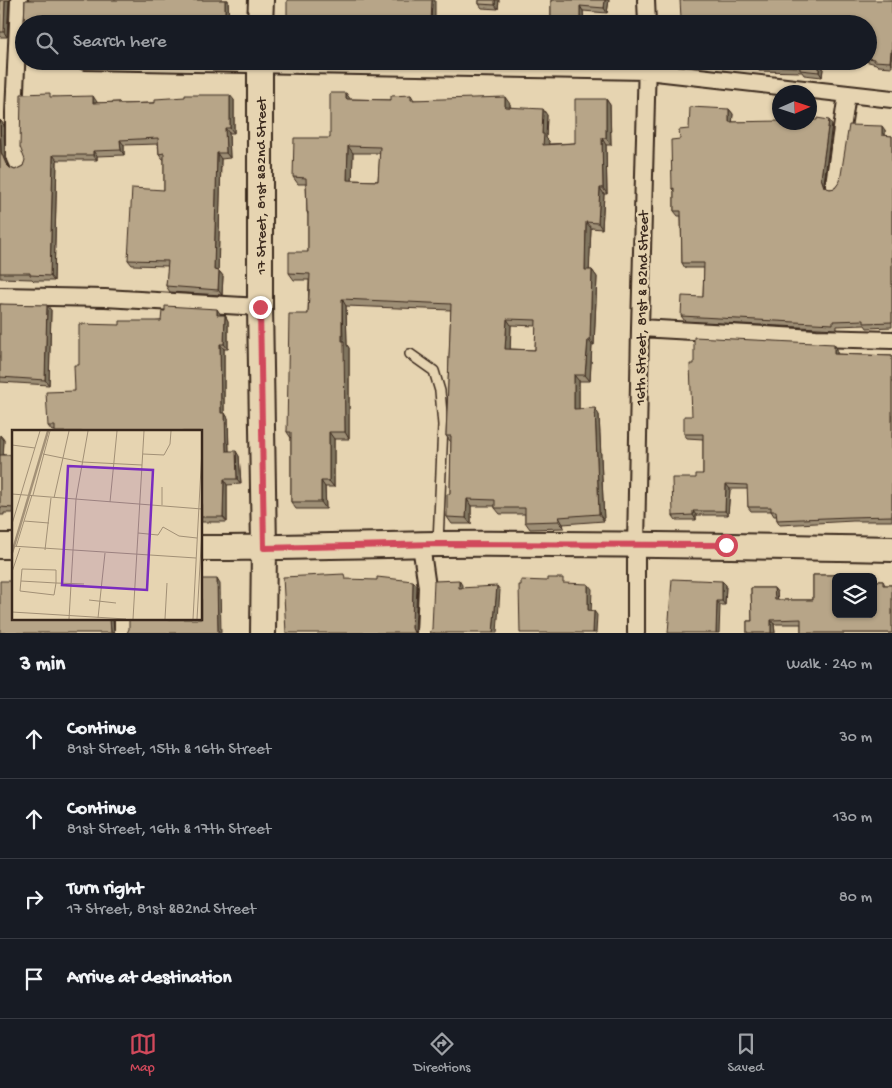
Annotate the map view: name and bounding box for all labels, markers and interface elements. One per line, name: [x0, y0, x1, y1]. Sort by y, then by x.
search box: [15, 15, 877, 70]
icon: search: [33, 29, 61, 57]
text: Search here: [73, 31, 167, 54]
north arrow: [772, 85, 817, 130]
street label: 17 Street, 81st &82nd Street: [253, 96, 271, 276]
street label: 16th Street, 81st & 82nd Street: [632, 209, 654, 406]
route end: [249, 296, 272, 319]
inset map: [12, 430, 202, 620]
route start: [715, 534, 738, 557]
map controls: [832, 573, 877, 618]
button: layers: [832, 573, 877, 618]
text: 3 min: [20, 653, 65, 678]
text: Walk · 240 m: [787, 656, 872, 675]
text: Continue: [67, 718, 136, 741]
icon: ahead: [20, 725, 48, 753]
text: 30 m: [839, 729, 872, 748]
text: 81st Street, 15th & 16th Street: [67, 741, 271, 760]
text: Continue: [67, 798, 136, 821]
icon: ahead: [20, 805, 48, 833]
text: 130 m: [833, 809, 872, 828]
text: 81st Street, 16th & 17th Street: [67, 821, 271, 840]
text: Turn right: [67, 878, 143, 901]
icon: right: [20, 885, 48, 913]
text: 80 m: [839, 889, 872, 908]
text: 17 Street, 81st &82nd Street: [67, 901, 256, 920]
icon: arrive: [20, 965, 48, 993]
text: Arrive at destination: [67, 967, 231, 990]
tab: Map: [129, 1030, 157, 1077]
tab: Directions: [414, 1030, 471, 1077]
tab: Saved: [728, 1030, 763, 1077]

